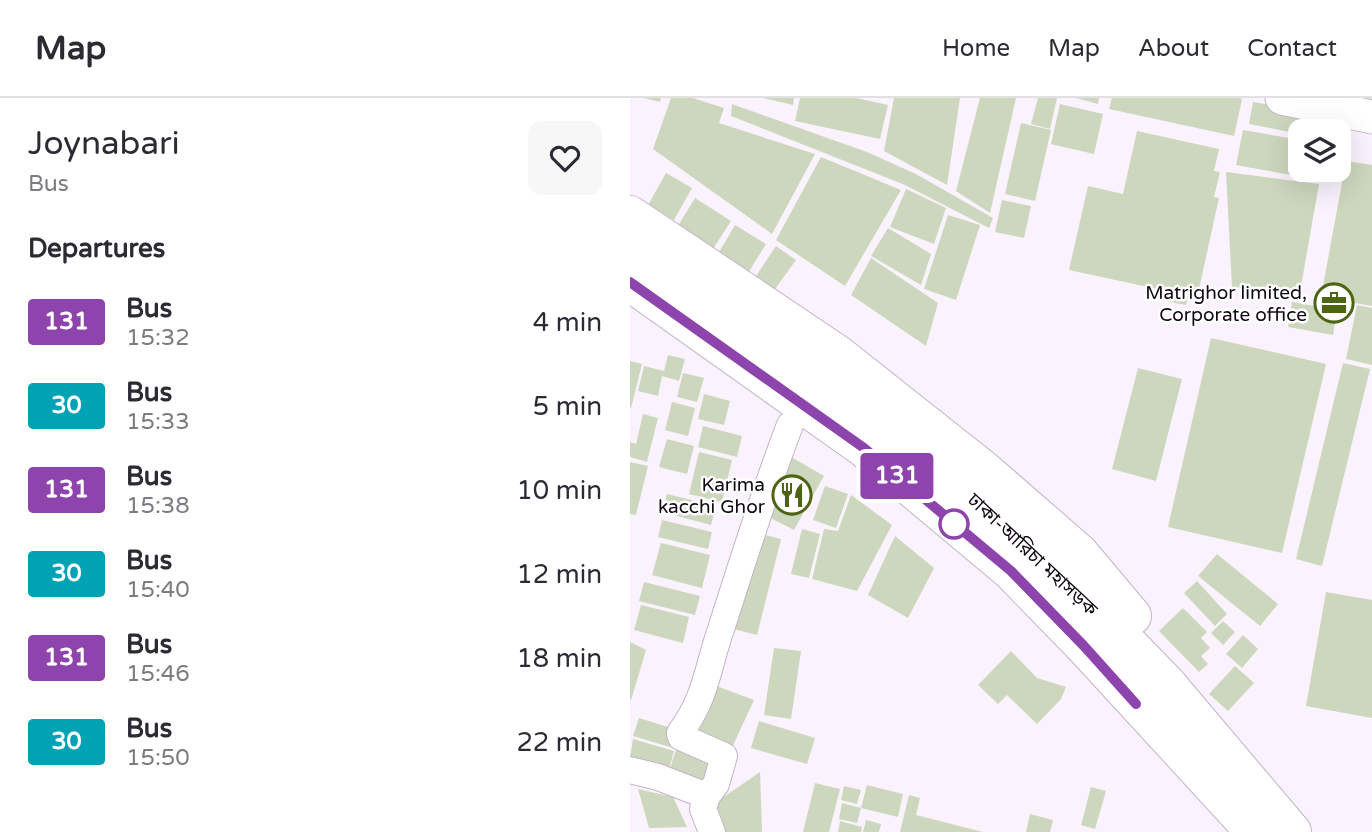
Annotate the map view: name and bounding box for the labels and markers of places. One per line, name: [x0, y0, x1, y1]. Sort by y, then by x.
place label: Matrighor limited, Corporate office: [1145, 282, 1307, 326]
office icon: Matrighor limited, Corporate office: [1313, 282, 1355, 324]
place label: Karima kacchi Ghor: [658, 474, 766, 518]
restaurant icon: Karima kacchi Ghor: [771, 474, 813, 516]
unlabelled marker: [939, 509, 969, 539]

